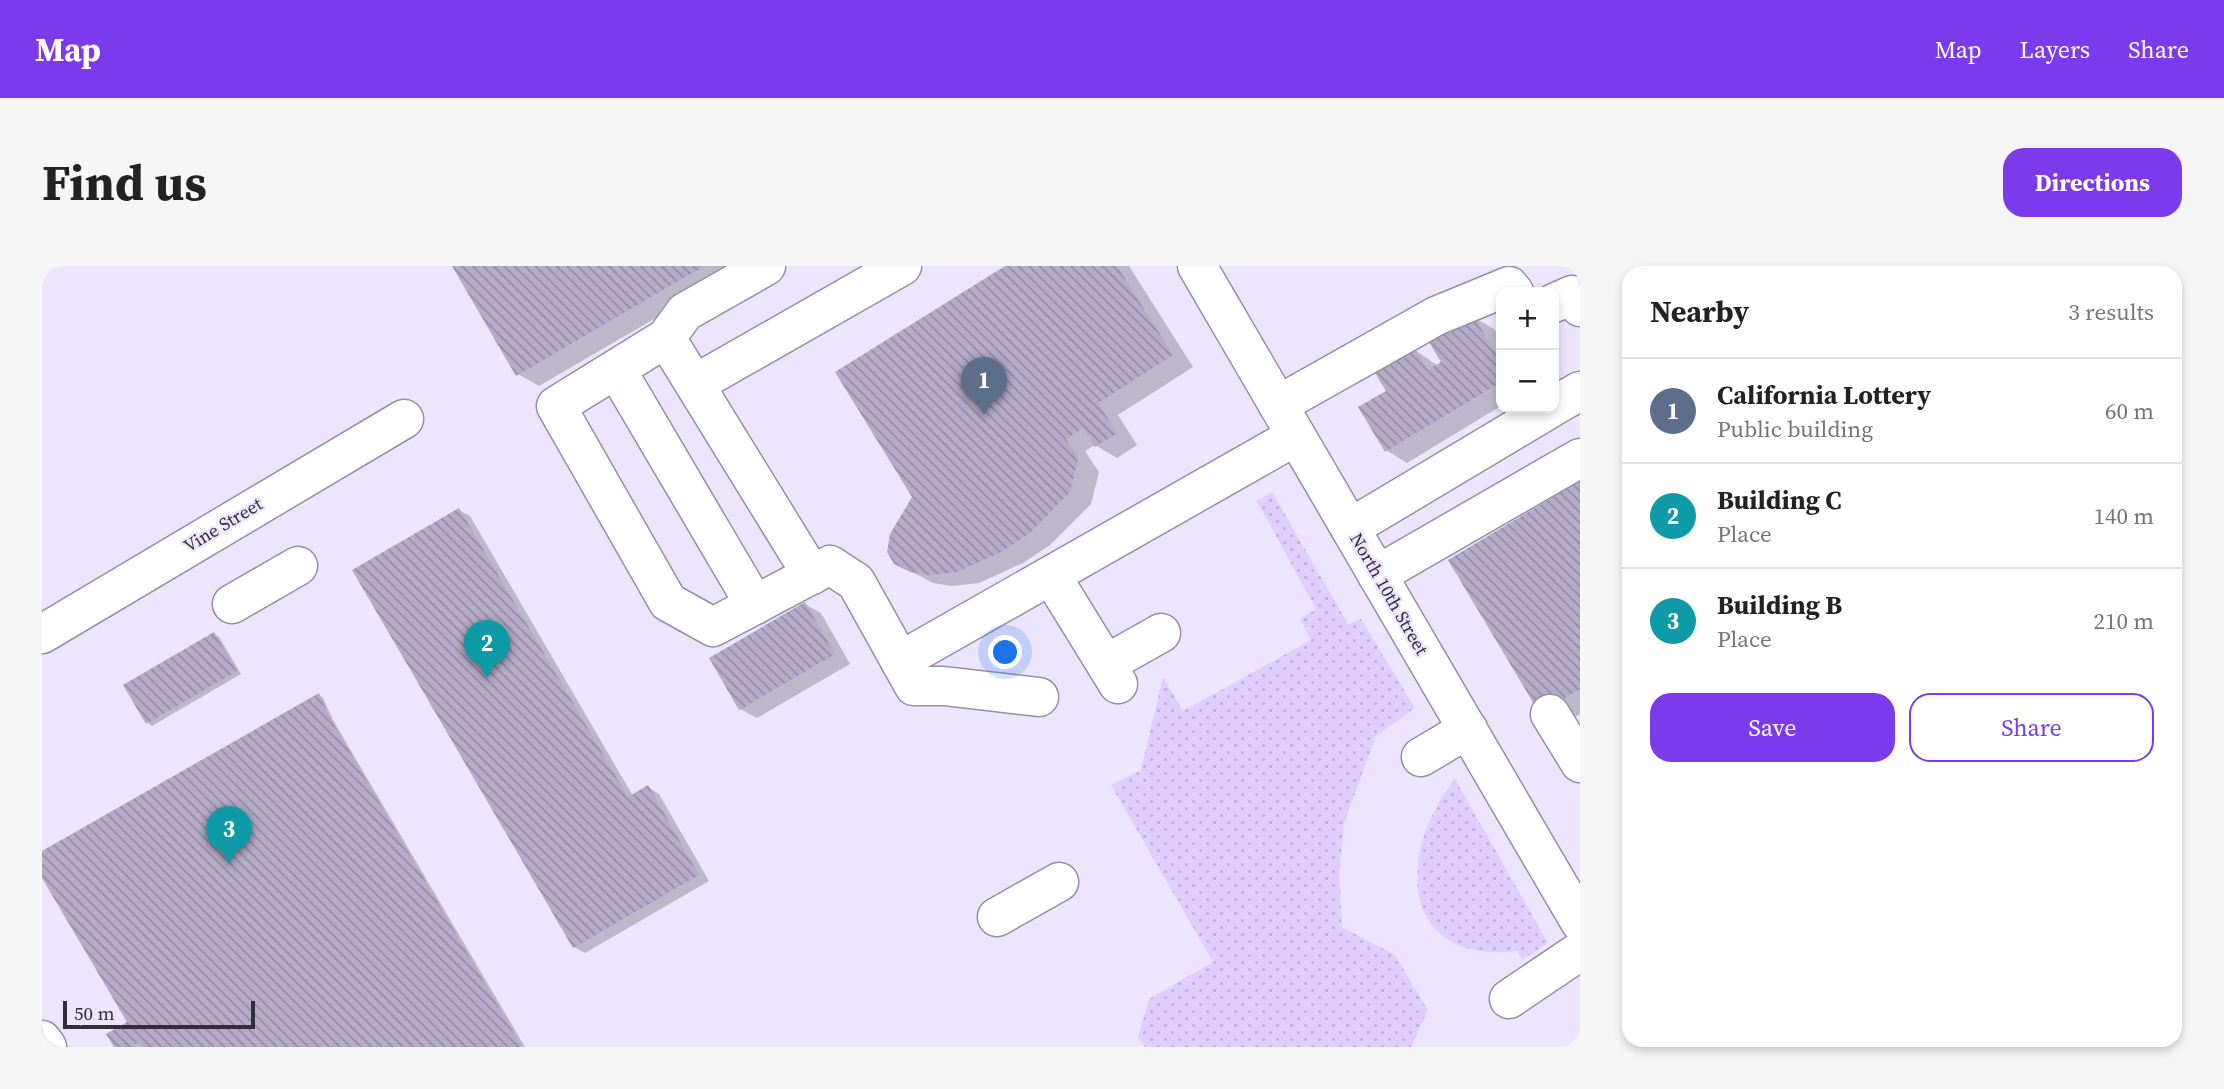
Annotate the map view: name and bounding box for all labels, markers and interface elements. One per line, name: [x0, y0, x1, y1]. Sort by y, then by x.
text: Map: [35, 27, 101, 72]
text: Map: [1935, 33, 1982, 66]
text: Layers: [2020, 33, 2090, 66]
text: Share: [2128, 33, 2189, 66]
button: Directions: [2003, 148, 2182, 217]
text: Find us: [42, 149, 207, 216]
map controls: [1496, 287, 1559, 413]
button: +: [1496, 287, 1559, 350]
text: Nearby: [1650, 291, 1749, 332]
text: 3 results: [2068, 296, 2154, 328]
button: −: [1496, 350, 1559, 413]
pin: 1: [961, 357, 1007, 415]
text: California Lottery: [1717, 377, 1931, 413]
text: 1: [1667, 395, 1679, 427]
text: 60 m: [2105, 395, 2154, 427]
text: Public building: [1717, 413, 1873, 445]
text: Building C: [1717, 482, 1842, 518]
street label: Vine Street: [179, 491, 267, 558]
text: 2: [1667, 500, 1679, 532]
text: 140 m: [2093, 500, 2154, 532]
text: Place: [1717, 518, 1772, 550]
street label: North 10th Street: [1344, 528, 1435, 659]
text: Building B: [1717, 587, 1842, 623]
text: 3: [1667, 605, 1679, 637]
text: 210 m: [2093, 605, 2154, 637]
pin: 2: [464, 620, 510, 678]
text: Place: [1717, 623, 1772, 655]
your location: [988, 635, 1022, 669]
button: Save: [1650, 693, 1895, 762]
button: Share: [1909, 693, 2154, 762]
pin: 3: [206, 806, 252, 864]
scale bar: [63, 998, 256, 1030]
text: 50 m: [74, 1000, 115, 1026]

